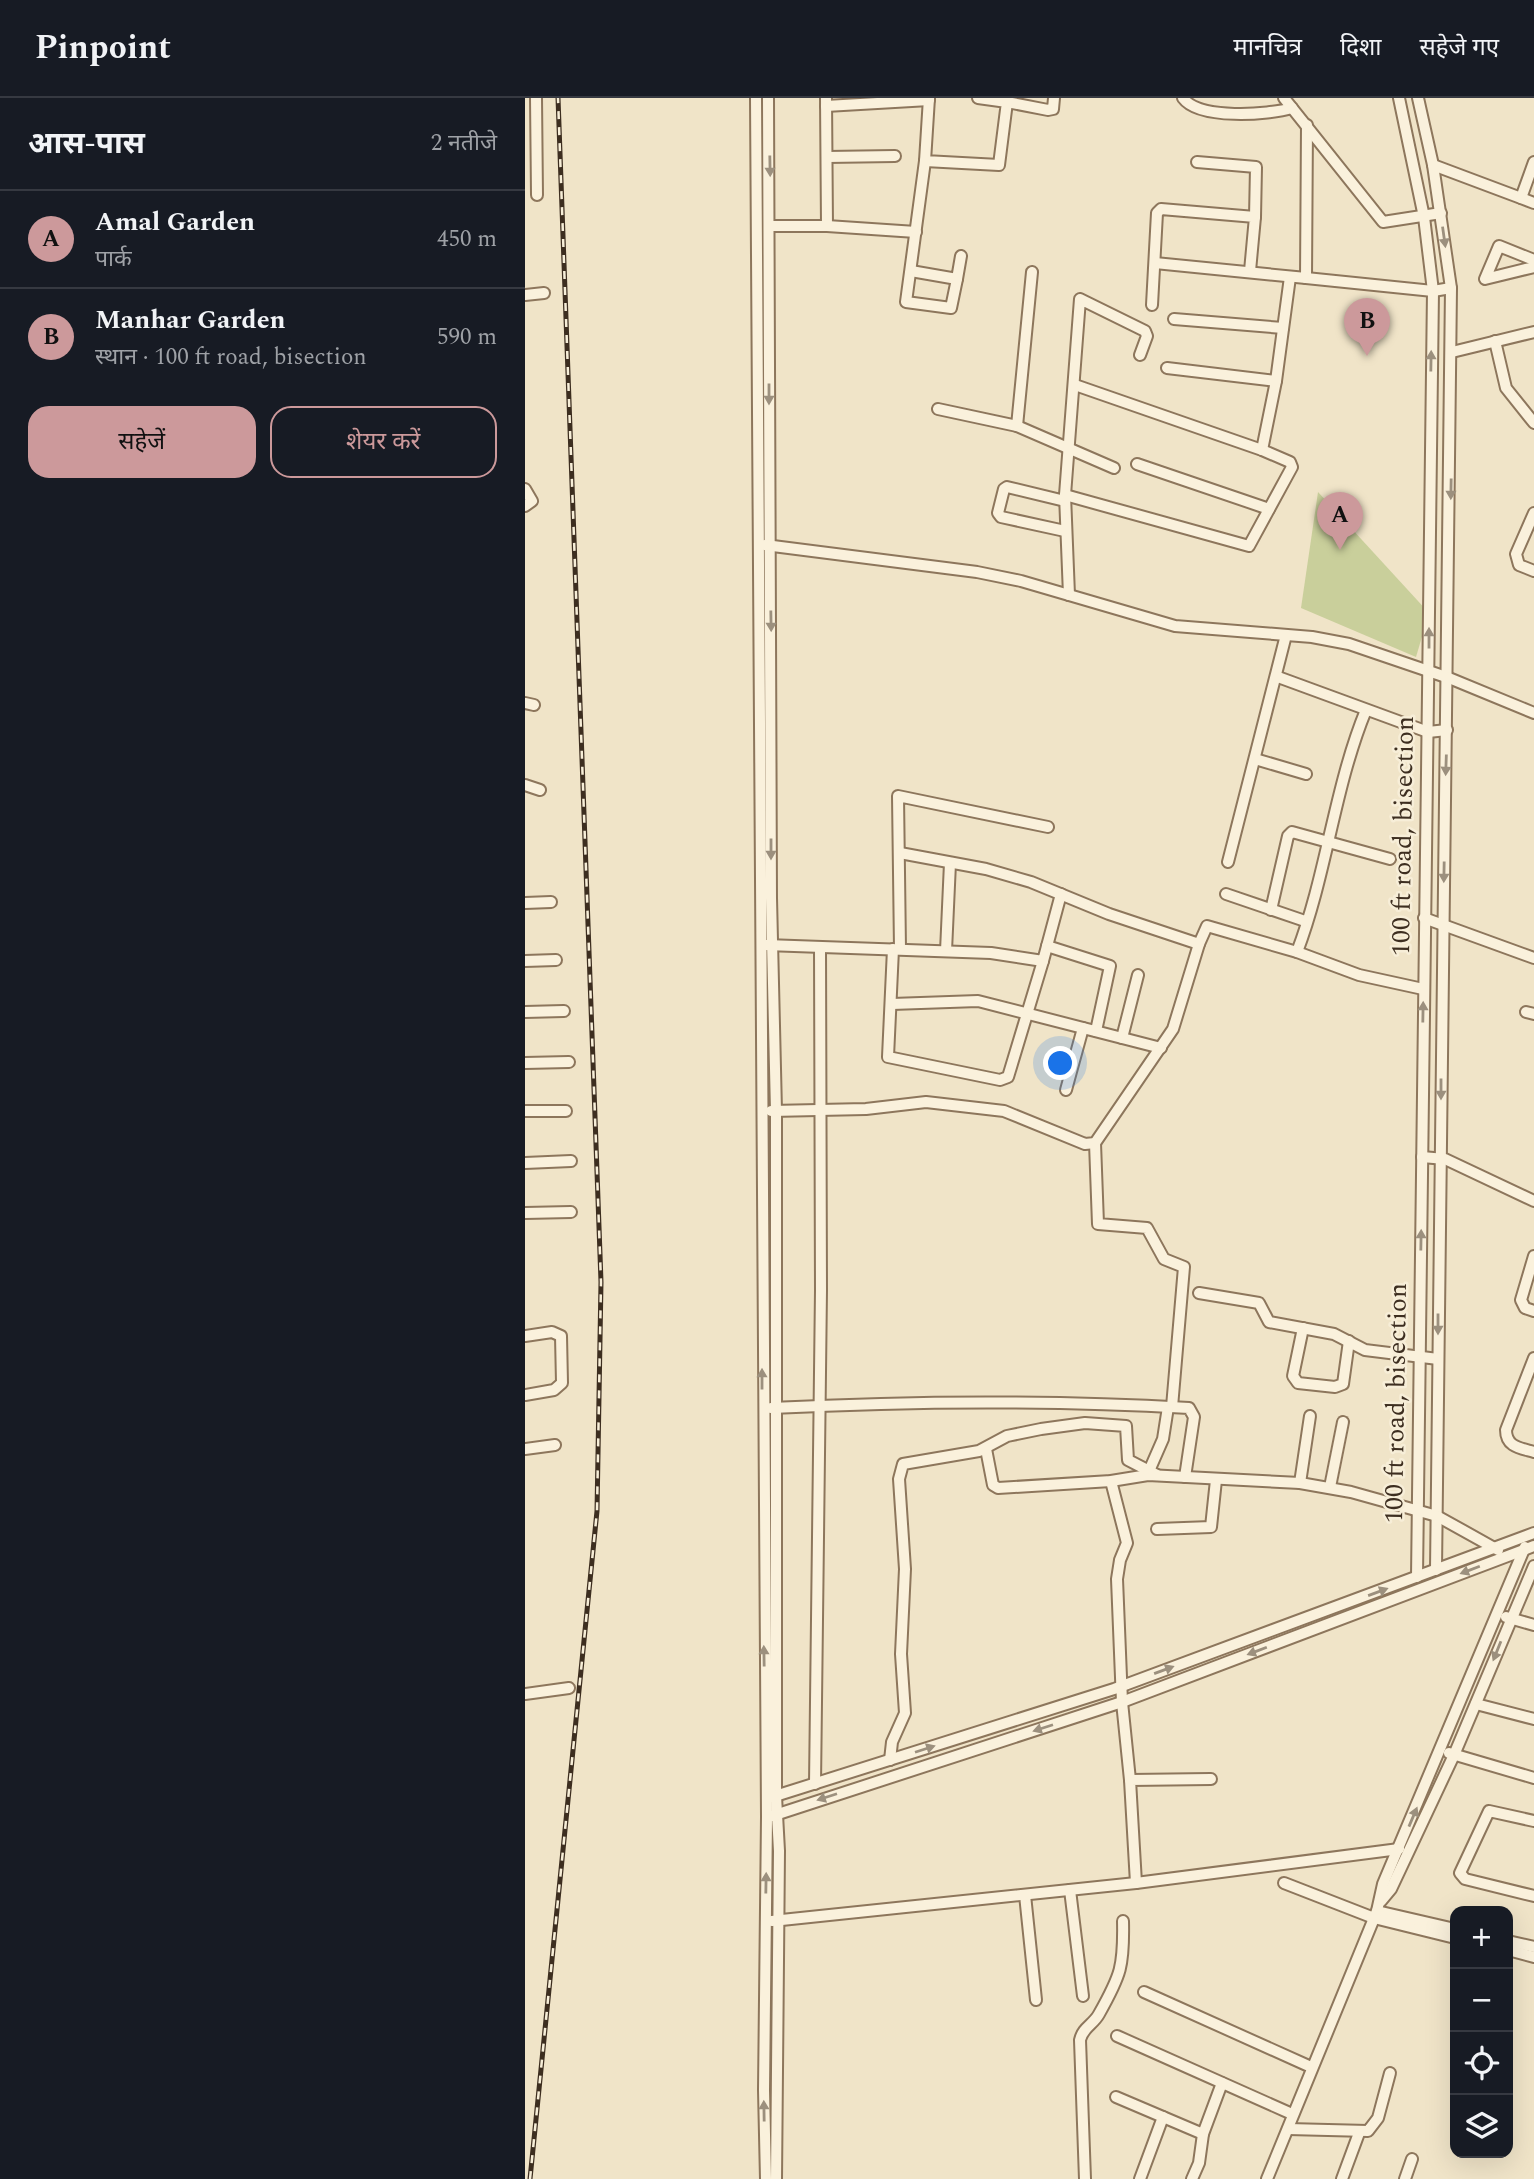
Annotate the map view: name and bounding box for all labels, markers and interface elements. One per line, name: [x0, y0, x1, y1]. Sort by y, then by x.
text: Pinpoint: [35, 23, 171, 73]
text: मानचित्र: [1233, 30, 1302, 66]
text: दिशा: [1340, 30, 1381, 66]
text: सहेजे गए: [1419, 30, 1499, 66]
text: आस-पास: [28, 121, 145, 167]
text: 2 नतीजे: [431, 126, 497, 161]
one-way arrow: [764, 155, 776, 177]
text: Amal Garden: [95, 202, 255, 242]
text: A: [42, 222, 60, 257]
text: 450 m: [437, 222, 497, 257]
one-way arrow: [1439, 226, 1450, 248]
text: पार्क: [95, 242, 132, 277]
pin: B: [1344, 298, 1390, 356]
text: Manhar Garden: [95, 300, 286, 340]
text: B: [43, 320, 59, 355]
text: 590 m: [437, 320, 497, 355]
text: स्थान · 100 ft road, bisection: [95, 340, 367, 375]
one-way arrow: [1425, 350, 1437, 372]
one-way arrow: [764, 383, 775, 405]
button: सहेजें: [28, 406, 256, 478]
button: शेयर करें: [270, 406, 497, 478]
one-way arrow: [1445, 478, 1457, 500]
pin: A: [1317, 492, 1363, 550]
one-way arrow: [765, 610, 777, 632]
one-way arrow: [1423, 626, 1435, 648]
street label: 100 ft road, bisection: [1381, 716, 1425, 956]
one-way arrow: [1441, 754, 1452, 776]
one-way arrow: [765, 838, 777, 860]
one-way arrow: [1438, 862, 1450, 884]
one-way arrow: [1417, 1001, 1429, 1023]
your location: [1043, 1046, 1077, 1080]
one-way arrow: [1435, 1078, 1447, 1100]
one-way arrow: [1415, 1228, 1427, 1250]
street label: 100 ft road, bisection: [1374, 1283, 1418, 1523]
one-way arrow: [1432, 1313, 1444, 1335]
one-way arrow: [756, 1368, 768, 1390]
one-way arrow: [1460, 1565, 1481, 1576]
one-way arrow: [1367, 1586, 1388, 1597]
one-way arrow: [1491, 1641, 1502, 1662]
one-way arrow: [758, 1645, 769, 1667]
one-way arrow: [1247, 1646, 1268, 1657]
one-way arrow: [1154, 1665, 1175, 1676]
one-way arrow: [1033, 1723, 1054, 1733]
one-way arrow: [915, 1743, 936, 1754]
one-way arrow: [816, 1793, 837, 1803]
one-way arrow: [1407, 1806, 1418, 1827]
one-way arrow: [760, 1872, 772, 1894]
map controls: [1450, 1906, 1513, 2158]
button: +: [1450, 1906, 1513, 1969]
button: −: [1450, 1969, 1513, 2032]
button: locate: [1450, 2032, 1513, 2095]
button: layers: [1450, 2095, 1513, 2158]
one-way arrow: [758, 2100, 770, 2122]

